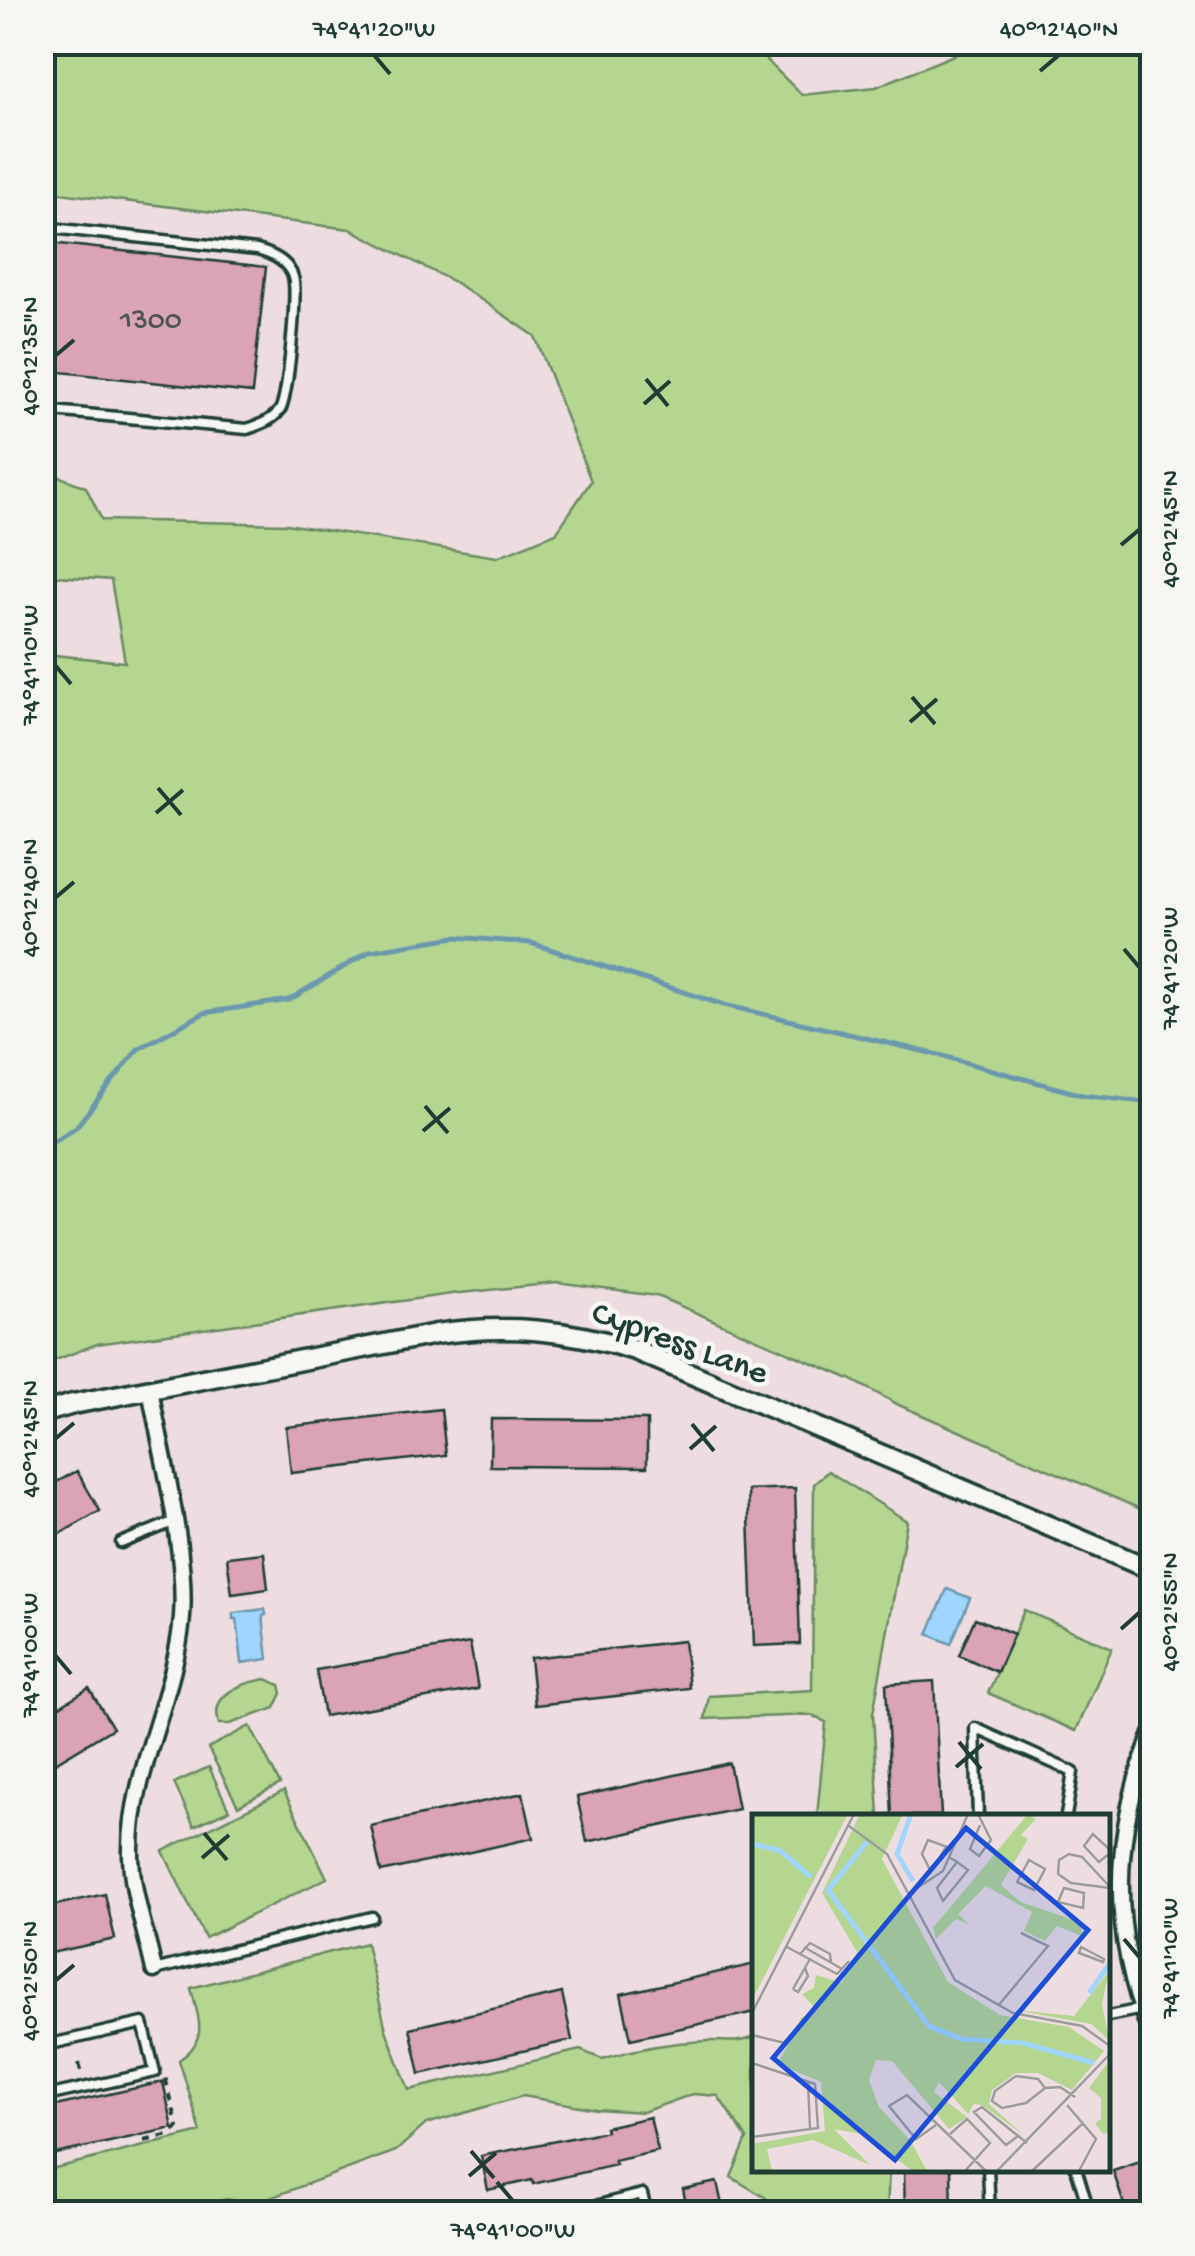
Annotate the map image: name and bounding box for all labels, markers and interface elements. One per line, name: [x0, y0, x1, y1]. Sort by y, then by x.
text: 74°41'20"W: [312, 17, 435, 46]
text: 40°12'40"N: [1000, 17, 1118, 46]
text: 40°12'35"N: [18, 297, 47, 415]
house number: 1300: [119, 305, 182, 340]
text: 40°12'45"N: [1158, 470, 1187, 588]
text: 74°41'10"W: [18, 605, 47, 726]
text: 40°12'40"N: [18, 839, 47, 957]
text: 74°41'20"W: [1158, 907, 1187, 1030]
street label: Cypress Lane: [585, 1294, 774, 1396]
text: 40°12'45"N: [18, 1380, 47, 1498]
text: 40°12'55"N: [1158, 1553, 1187, 1671]
text: 74°41'00"W: [18, 1593, 47, 1718]
inset map: [752, 1814, 1110, 2171]
text: 74°41'10"W: [1158, 1898, 1187, 2019]
text: 40°12'50"N: [18, 1921, 47, 2041]
text: 74°41'00"W: [450, 2218, 575, 2247]

